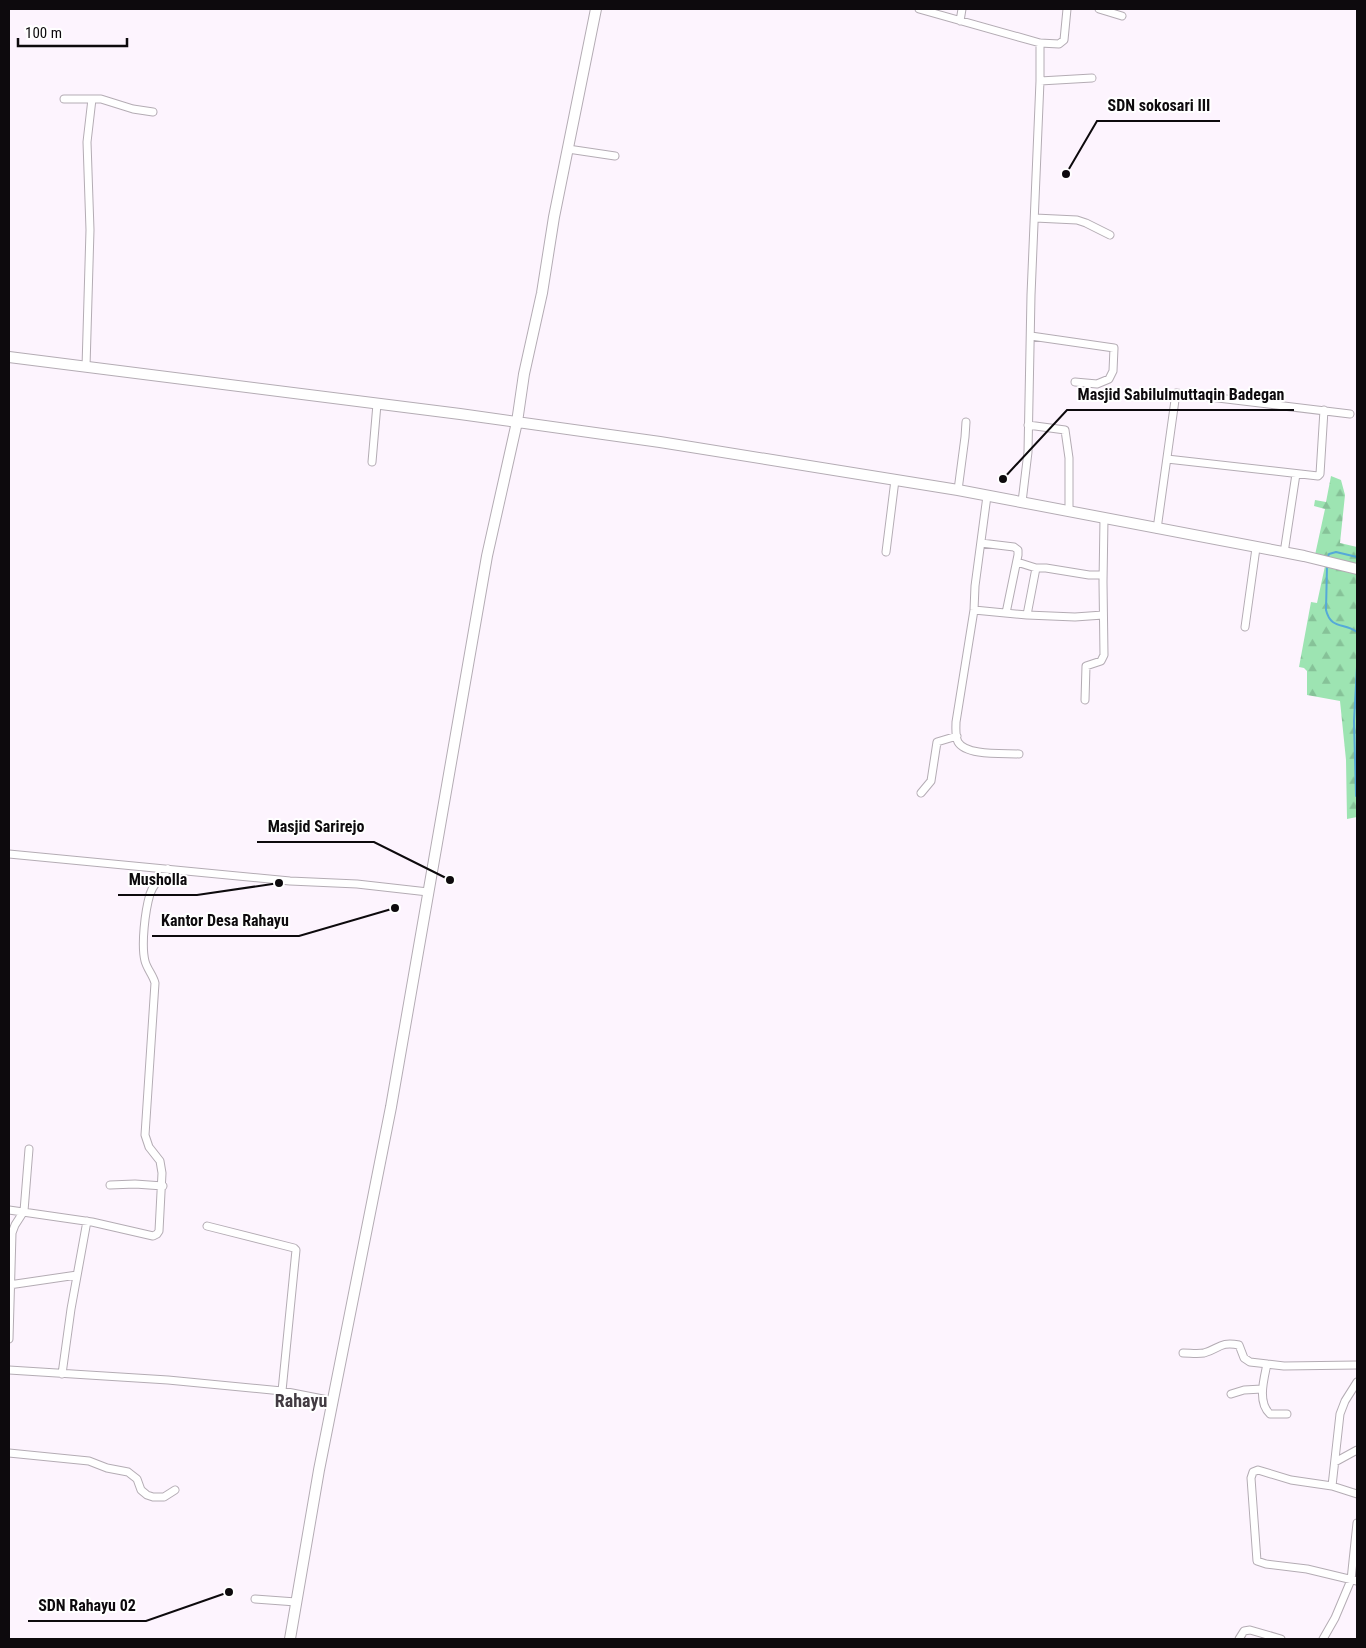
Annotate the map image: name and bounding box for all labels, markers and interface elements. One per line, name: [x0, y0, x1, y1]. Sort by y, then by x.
scale bar: [18, 15, 126, 47]
text: 100 m: [25, 24, 62, 42]
callout: SDN sokosari III: [1097, 90, 1220, 121]
text: SDN sokosari III: [1108, 96, 1210, 115]
callout: Masjid Sabilulmuttaqin Badegan: [1067, 379, 1294, 410]
text: Masjid Sabilulmuttaqin Badegan: [1078, 385, 1285, 404]
callout: Masjid Sarirejo: [257, 811, 374, 842]
text: Masjid Sarirejo: [268, 817, 364, 836]
callout: Musholla: [118, 864, 197, 895]
text: Musholla: [129, 870, 188, 889]
callout: Kantor Desa Rahayu: [152, 905, 299, 936]
text: Kantor Desa Rahayu: [161, 911, 289, 930]
district label: Rahayu: [275, 1390, 327, 1411]
callout: SDN Rahayu 02: [28, 1590, 146, 1621]
text: SDN Rahayu 02: [38, 1596, 136, 1615]

